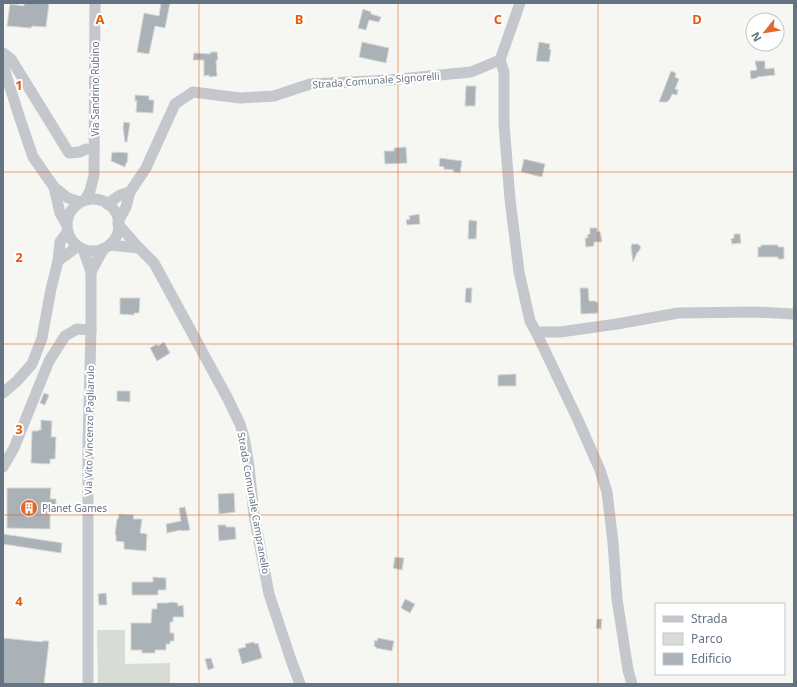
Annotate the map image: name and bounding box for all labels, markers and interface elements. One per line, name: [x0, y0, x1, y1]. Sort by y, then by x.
text: A: [96, 10, 105, 28]
text: B: [295, 10, 303, 28]
text: C: [494, 10, 502, 28]
text: D: [692, 10, 702, 28]
north arrow: [745, 12, 785, 52]
text: N: [747, 30, 765, 45]
street label: Via Sandrino Rubino: [88, 41, 102, 137]
street label: Strada Comunale Signorelli: [312, 69, 440, 91]
text: 1: [15, 76, 23, 94]
text: 2: [15, 248, 23, 266]
street label: Via Vito Vincenzo Pagliarulo: [81, 365, 97, 495]
text: 3: [15, 420, 23, 438]
street label: Strada Comunale Campranello: [235, 431, 273, 575]
building icon: Planet Games: [19, 498, 39, 518]
place label: Planet Games: [42, 501, 107, 515]
text: 4: [15, 592, 23, 610]
legend: [655, 603, 785, 675]
text: Strada: [691, 610, 727, 627]
text: Parco: [691, 630, 723, 647]
text: Edificio: [691, 650, 732, 667]

